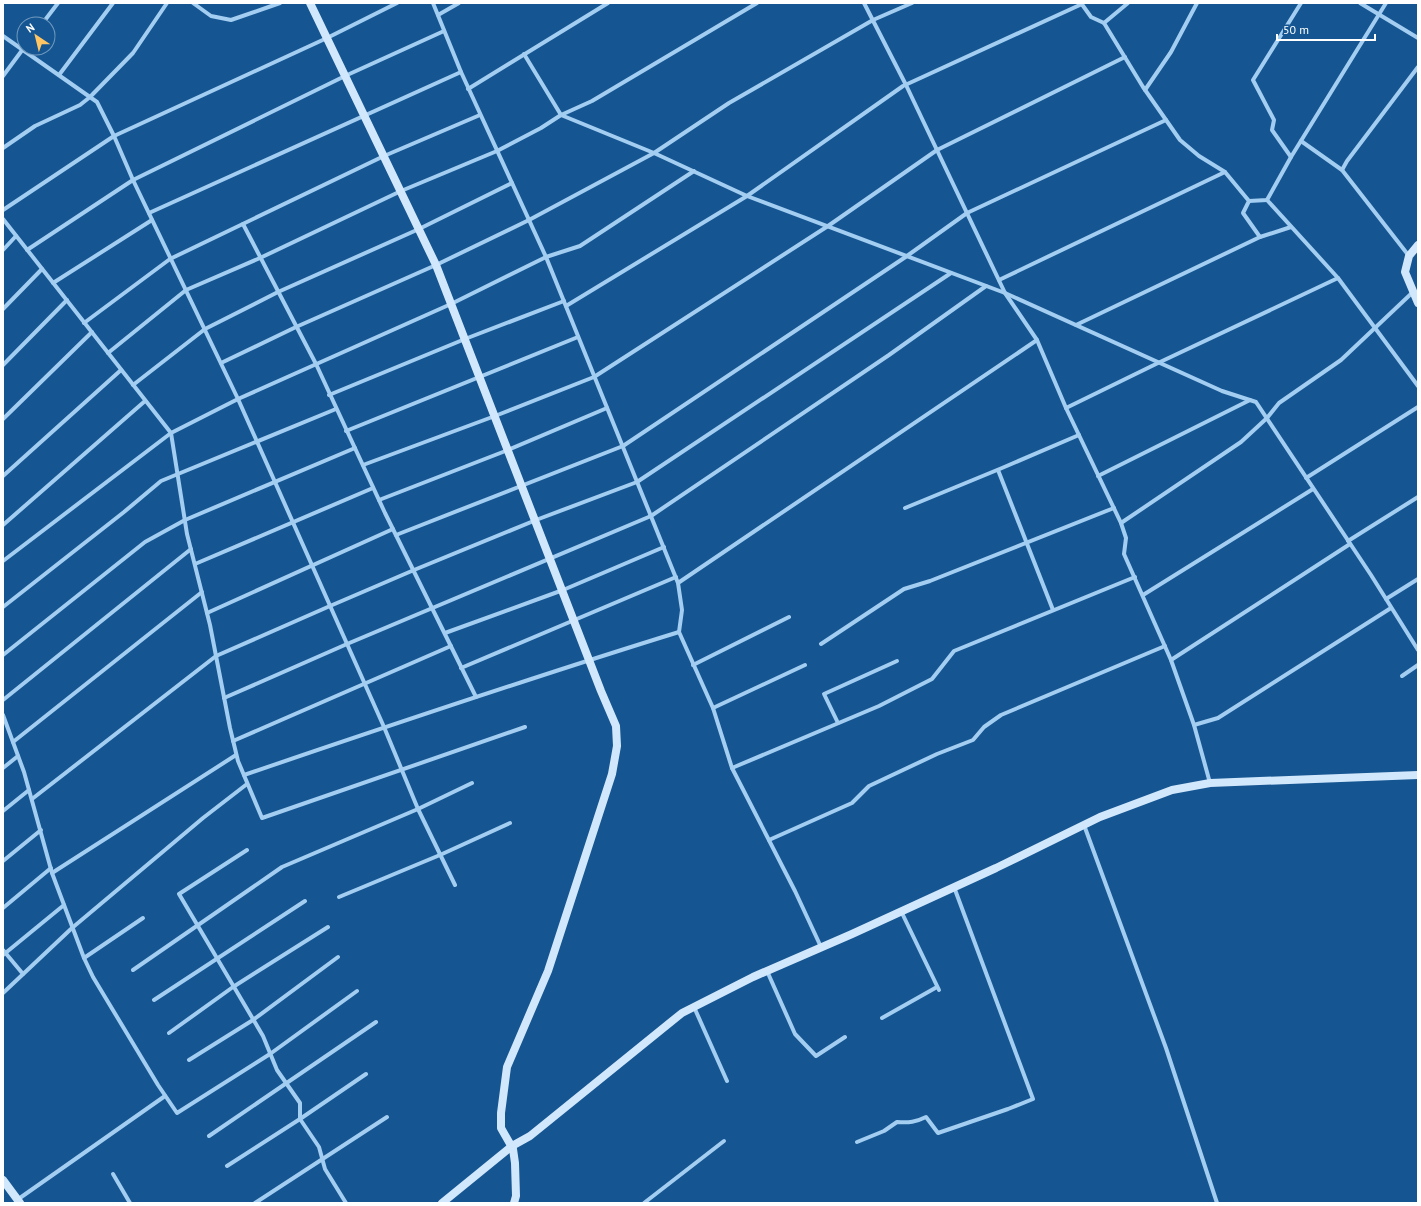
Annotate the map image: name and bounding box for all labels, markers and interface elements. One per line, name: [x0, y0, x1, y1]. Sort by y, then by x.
north arrow: [16, 16, 56, 56]
scale bar: [1277, 16, 1375, 42]
text: N: [23, 20, 37, 36]
text: 50 m: [1283, 22, 1309, 37]

